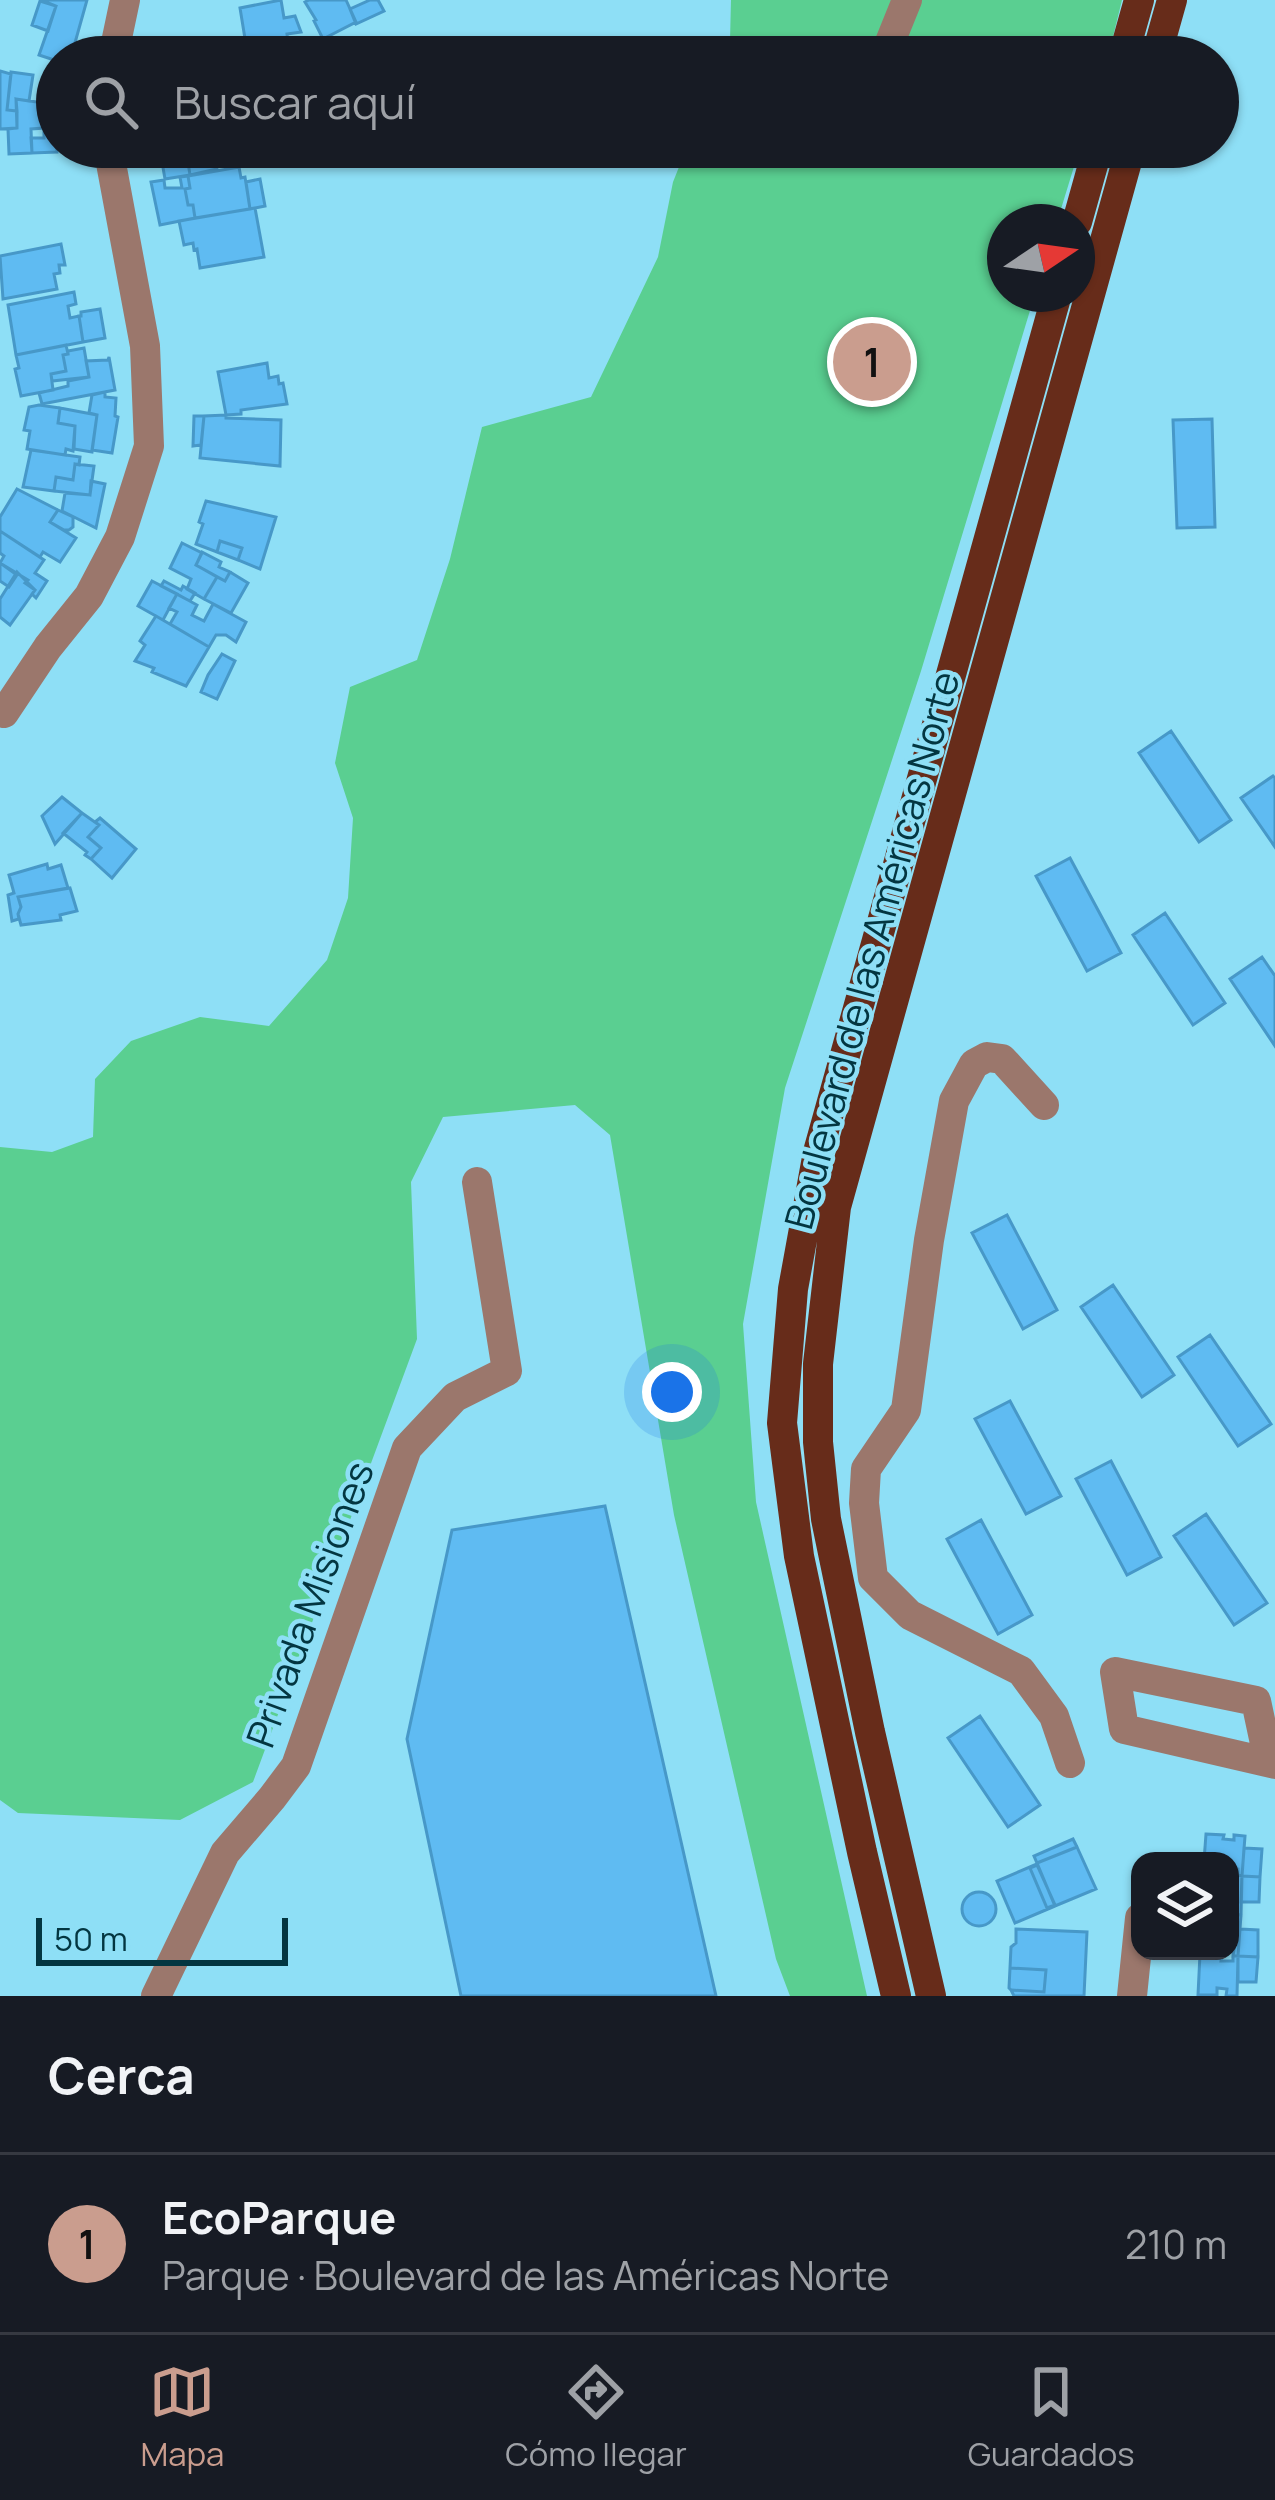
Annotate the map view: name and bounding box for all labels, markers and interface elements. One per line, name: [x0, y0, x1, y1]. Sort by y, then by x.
search box: [36, 36, 1239, 168]
icon: search: [78, 69, 144, 135]
text: Buscar aquí: [174, 71, 416, 133]
north arrow: [987, 204, 1095, 312]
pin: 1: [833, 317, 911, 407]
street label: Boulevard de las Américas Norte: [770, 665, 972, 1235]
your location: [642, 1362, 702, 1422]
street label: Privada Misiones: [232, 1454, 386, 1754]
map controls: [1131, 1852, 1239, 1960]
button: layers: [1131, 1852, 1239, 1960]
scale bar: [36, 1912, 288, 1965]
text: 50 m: [54, 1916, 128, 1961]
text: Cerca: [48, 2040, 195, 2109]
text: EcoParque: [162, 2186, 396, 2248]
text: 1: [78, 2217, 96, 2271]
text: 210 m: [1125, 2217, 1227, 2271]
text: Parque · Boulevard de las Américas Norte: [162, 2248, 889, 2302]
tab: Mapa: [140, 2359, 224, 2476]
tab: Cómo llegar: [505, 2359, 687, 2476]
tab: Guardados: [968, 2359, 1135, 2476]

